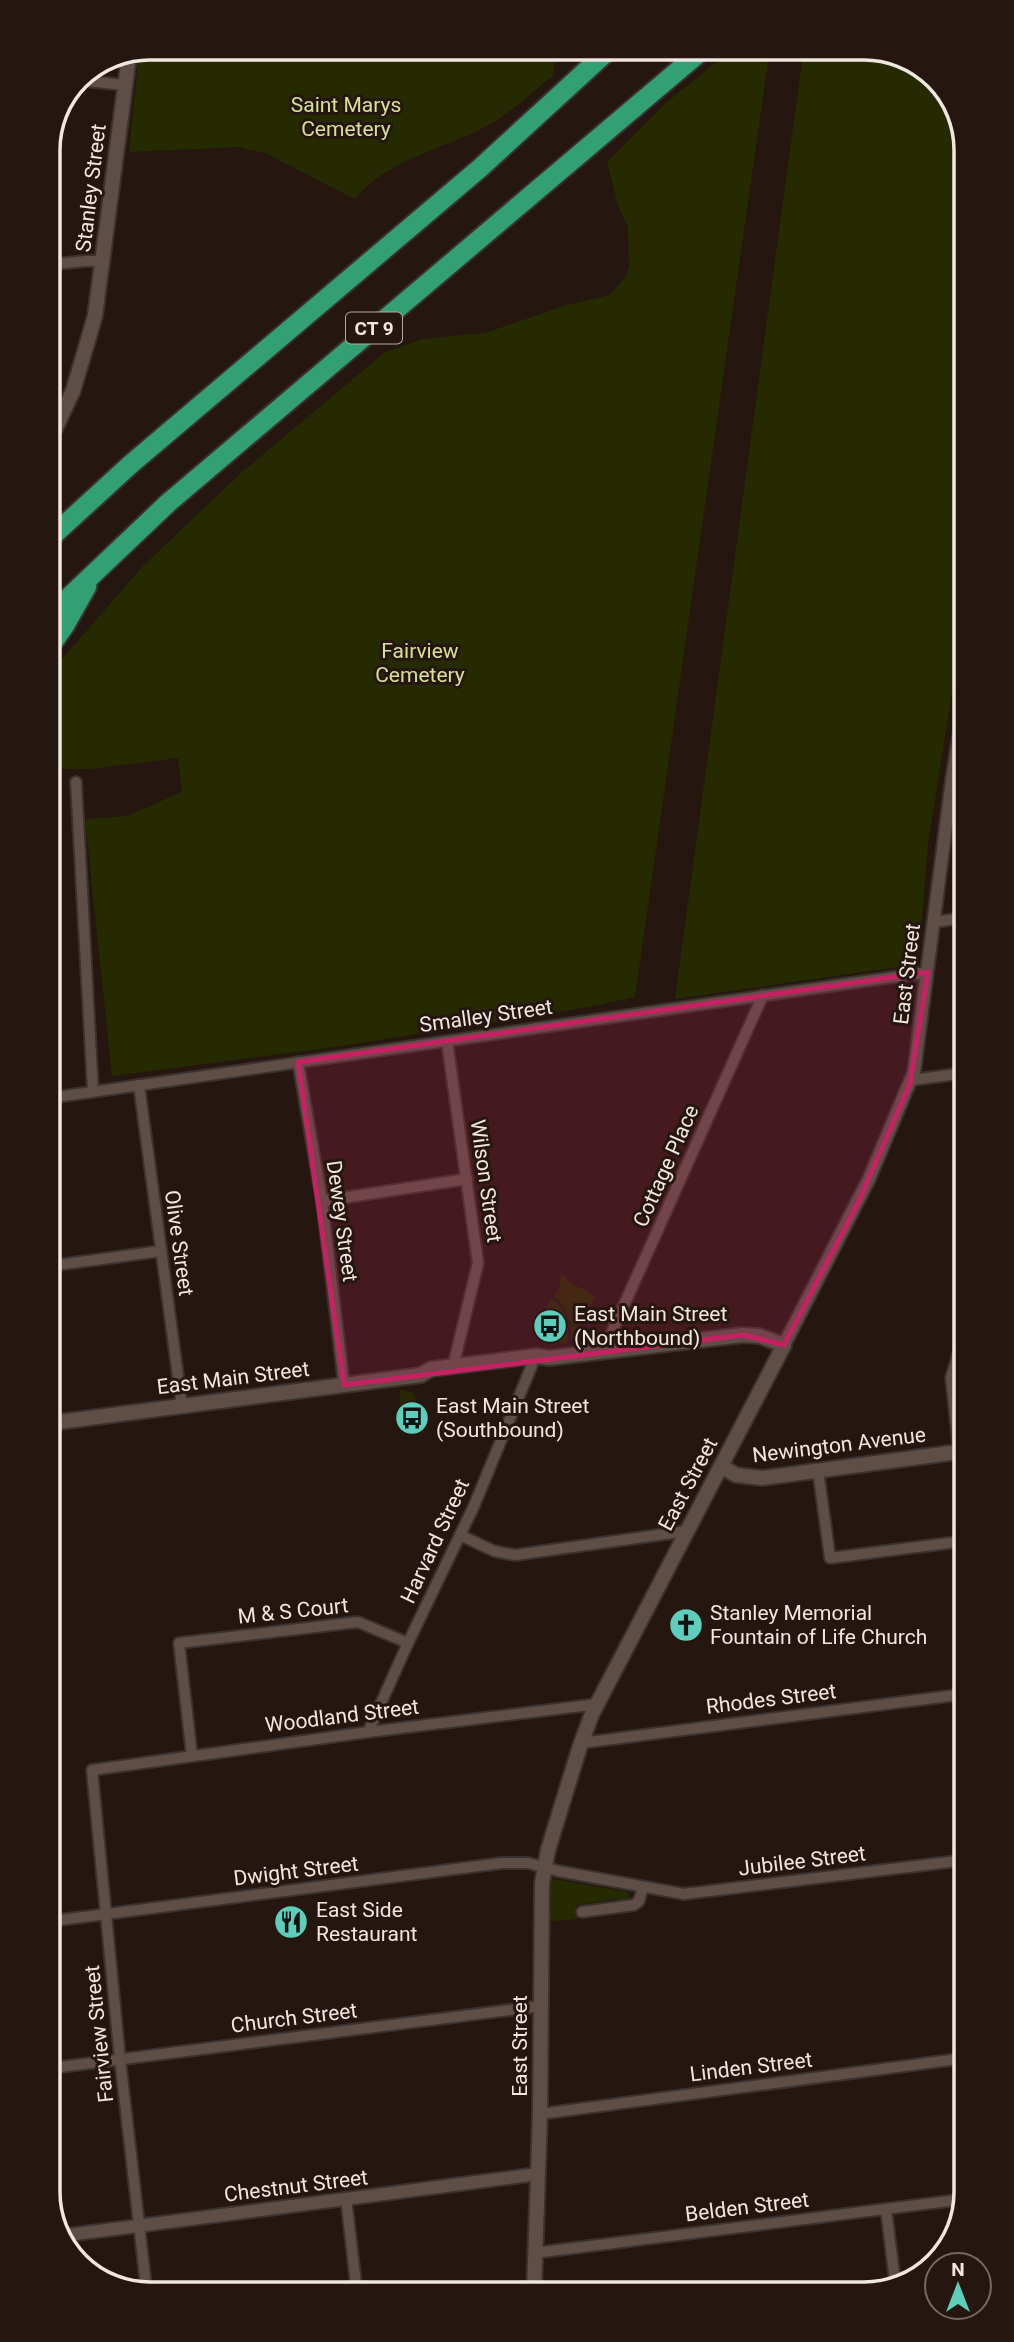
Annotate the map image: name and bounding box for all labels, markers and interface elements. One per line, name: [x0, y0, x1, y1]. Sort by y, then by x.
park label: Saint Marys Cemetery: [291, 93, 401, 141]
street label: Stanley Street: [71, 122, 111, 253]
road number: CT 9: [346, 312, 402, 344]
park label: Fairview Cemetery: [375, 639, 465, 687]
street label: East Street: [889, 922, 925, 1026]
street label: Smalley Street: [418, 995, 554, 1037]
street label: Cottage Place: [628, 1101, 704, 1231]
street label: Wilson Street: [465, 1118, 507, 1244]
street label: Dewey Street: [322, 1159, 362, 1283]
street label: Olive Street: [160, 1189, 198, 1298]
place label: East Main Street (Northbound): [574, 1302, 727, 1350]
bus stop icon: East Main Street (Northbound): [531, 1307, 569, 1345]
street label: East Main Street: [155, 1357, 311, 1399]
place label: East Main Street (Southbound): [436, 1394, 589, 1442]
bus stop icon: East Main Street (Southbound): [393, 1399, 431, 1437]
street label: Newington Avenue: [751, 1422, 927, 1468]
street label: East Street: [654, 1433, 723, 1535]
street label: Harvard Street: [396, 1475, 474, 1607]
street label: M & S Court: [236, 1593, 350, 1629]
place label: Stanley Memorial Fountain of Life Church: [710, 1601, 927, 1649]
church icon: Stanley Memorial Fountain of Life Church: [667, 1606, 705, 1644]
street label: Rhodes Street: [705, 1679, 838, 1719]
street label: Woodland Street: [264, 1695, 420, 1737]
street label: Jubilee Street: [737, 1841, 867, 1881]
street label: Dwight Street: [232, 1851, 360, 1891]
place label: East Side Restaurant: [316, 1898, 418, 1946]
restaurant icon: East Side Restaurant: [272, 1903, 310, 1941]
street label: Fairview Street: [80, 1964, 118, 2104]
street label: East Street: [508, 1995, 532, 2097]
street label: Church Street: [230, 1998, 359, 2038]
street label: Linden Street: [688, 2048, 814, 2086]
street label: Chestnut Street: [223, 2165, 369, 2207]
street label: Belden Street: [684, 2187, 810, 2226]
north arrow: [923, 2251, 993, 2321]
text: N: [951, 2258, 965, 2281]

